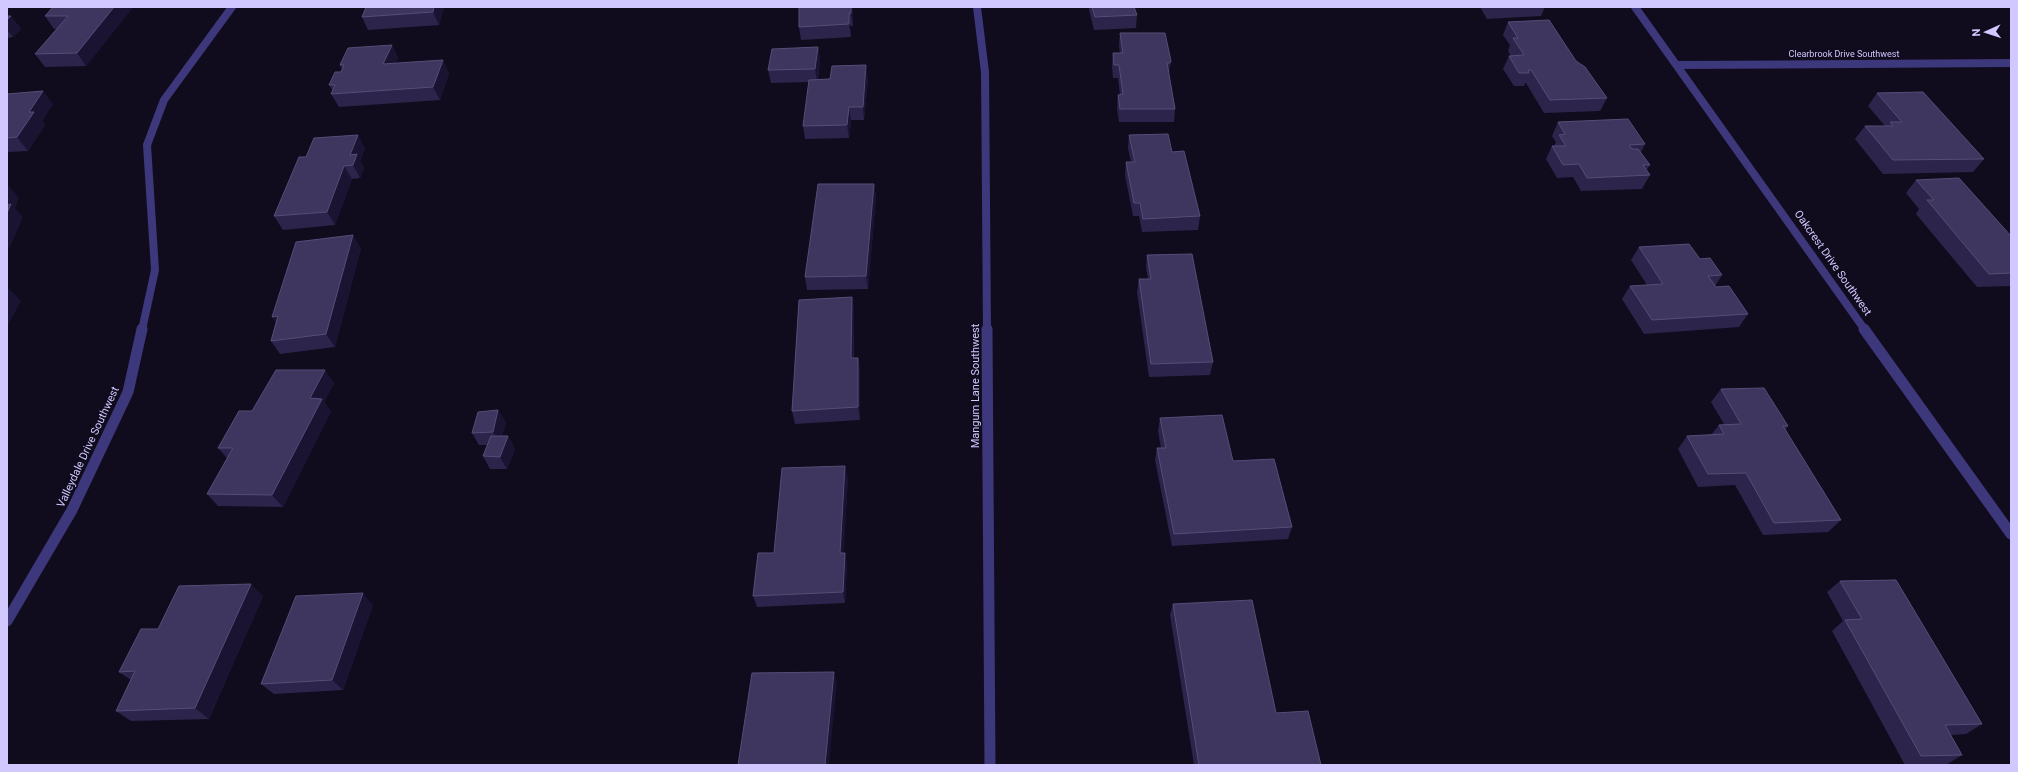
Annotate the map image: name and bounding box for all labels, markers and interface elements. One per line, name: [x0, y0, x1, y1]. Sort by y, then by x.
north arrow: [1966, 12, 2006, 52]
text: N: [1970, 28, 1983, 37]
street label: Clearbrook Drive Southwest: [1789, 49, 1899, 59]
street label: Oakcrest Drive Southwest: [1792, 208, 1875, 318]
street label: Mangum Lane Southwest: [969, 323, 982, 448]
street label: Valleydale Drive Southwest: [54, 384, 122, 509]

